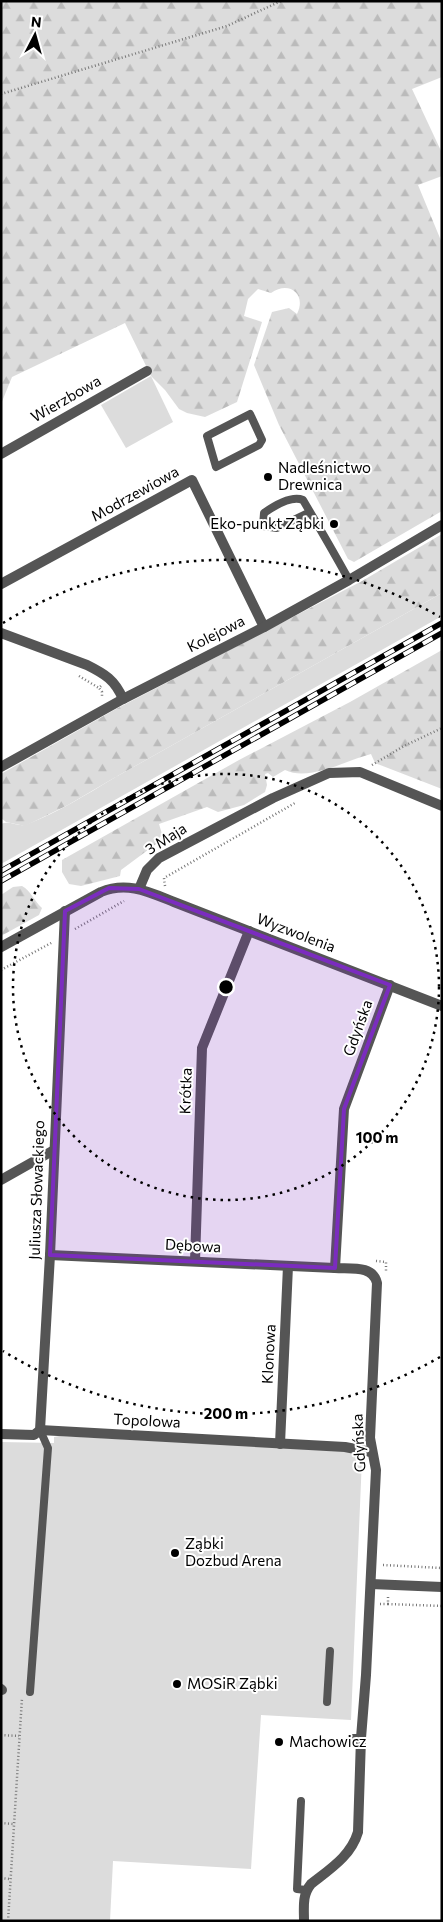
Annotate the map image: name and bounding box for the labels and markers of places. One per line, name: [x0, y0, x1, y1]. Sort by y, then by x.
place label: Nadleśnictwo Drewnica: [278, 458, 371, 493]
marker: Nadleśnictwo Drewnica: [262, 471, 274, 483]
place label: Eko-punkt Ząbki: [210, 514, 324, 532]
marker: Eko-punkt Ząbki: [328, 518, 340, 530]
centre of rings: [217, 978, 235, 996]
place label: Ząbki Dozbud Arena: [185, 1534, 282, 1569]
marker: Ząbki Dozbud Arena: [169, 1547, 181, 1559]
place label: MOSiR Ząbki: [187, 1674, 278, 1692]
marker: MOSiR Ząbki: [171, 1678, 183, 1690]
place label: Machowicz: [289, 1732, 367, 1750]
marker: Machowicz: [273, 1736, 285, 1748]

